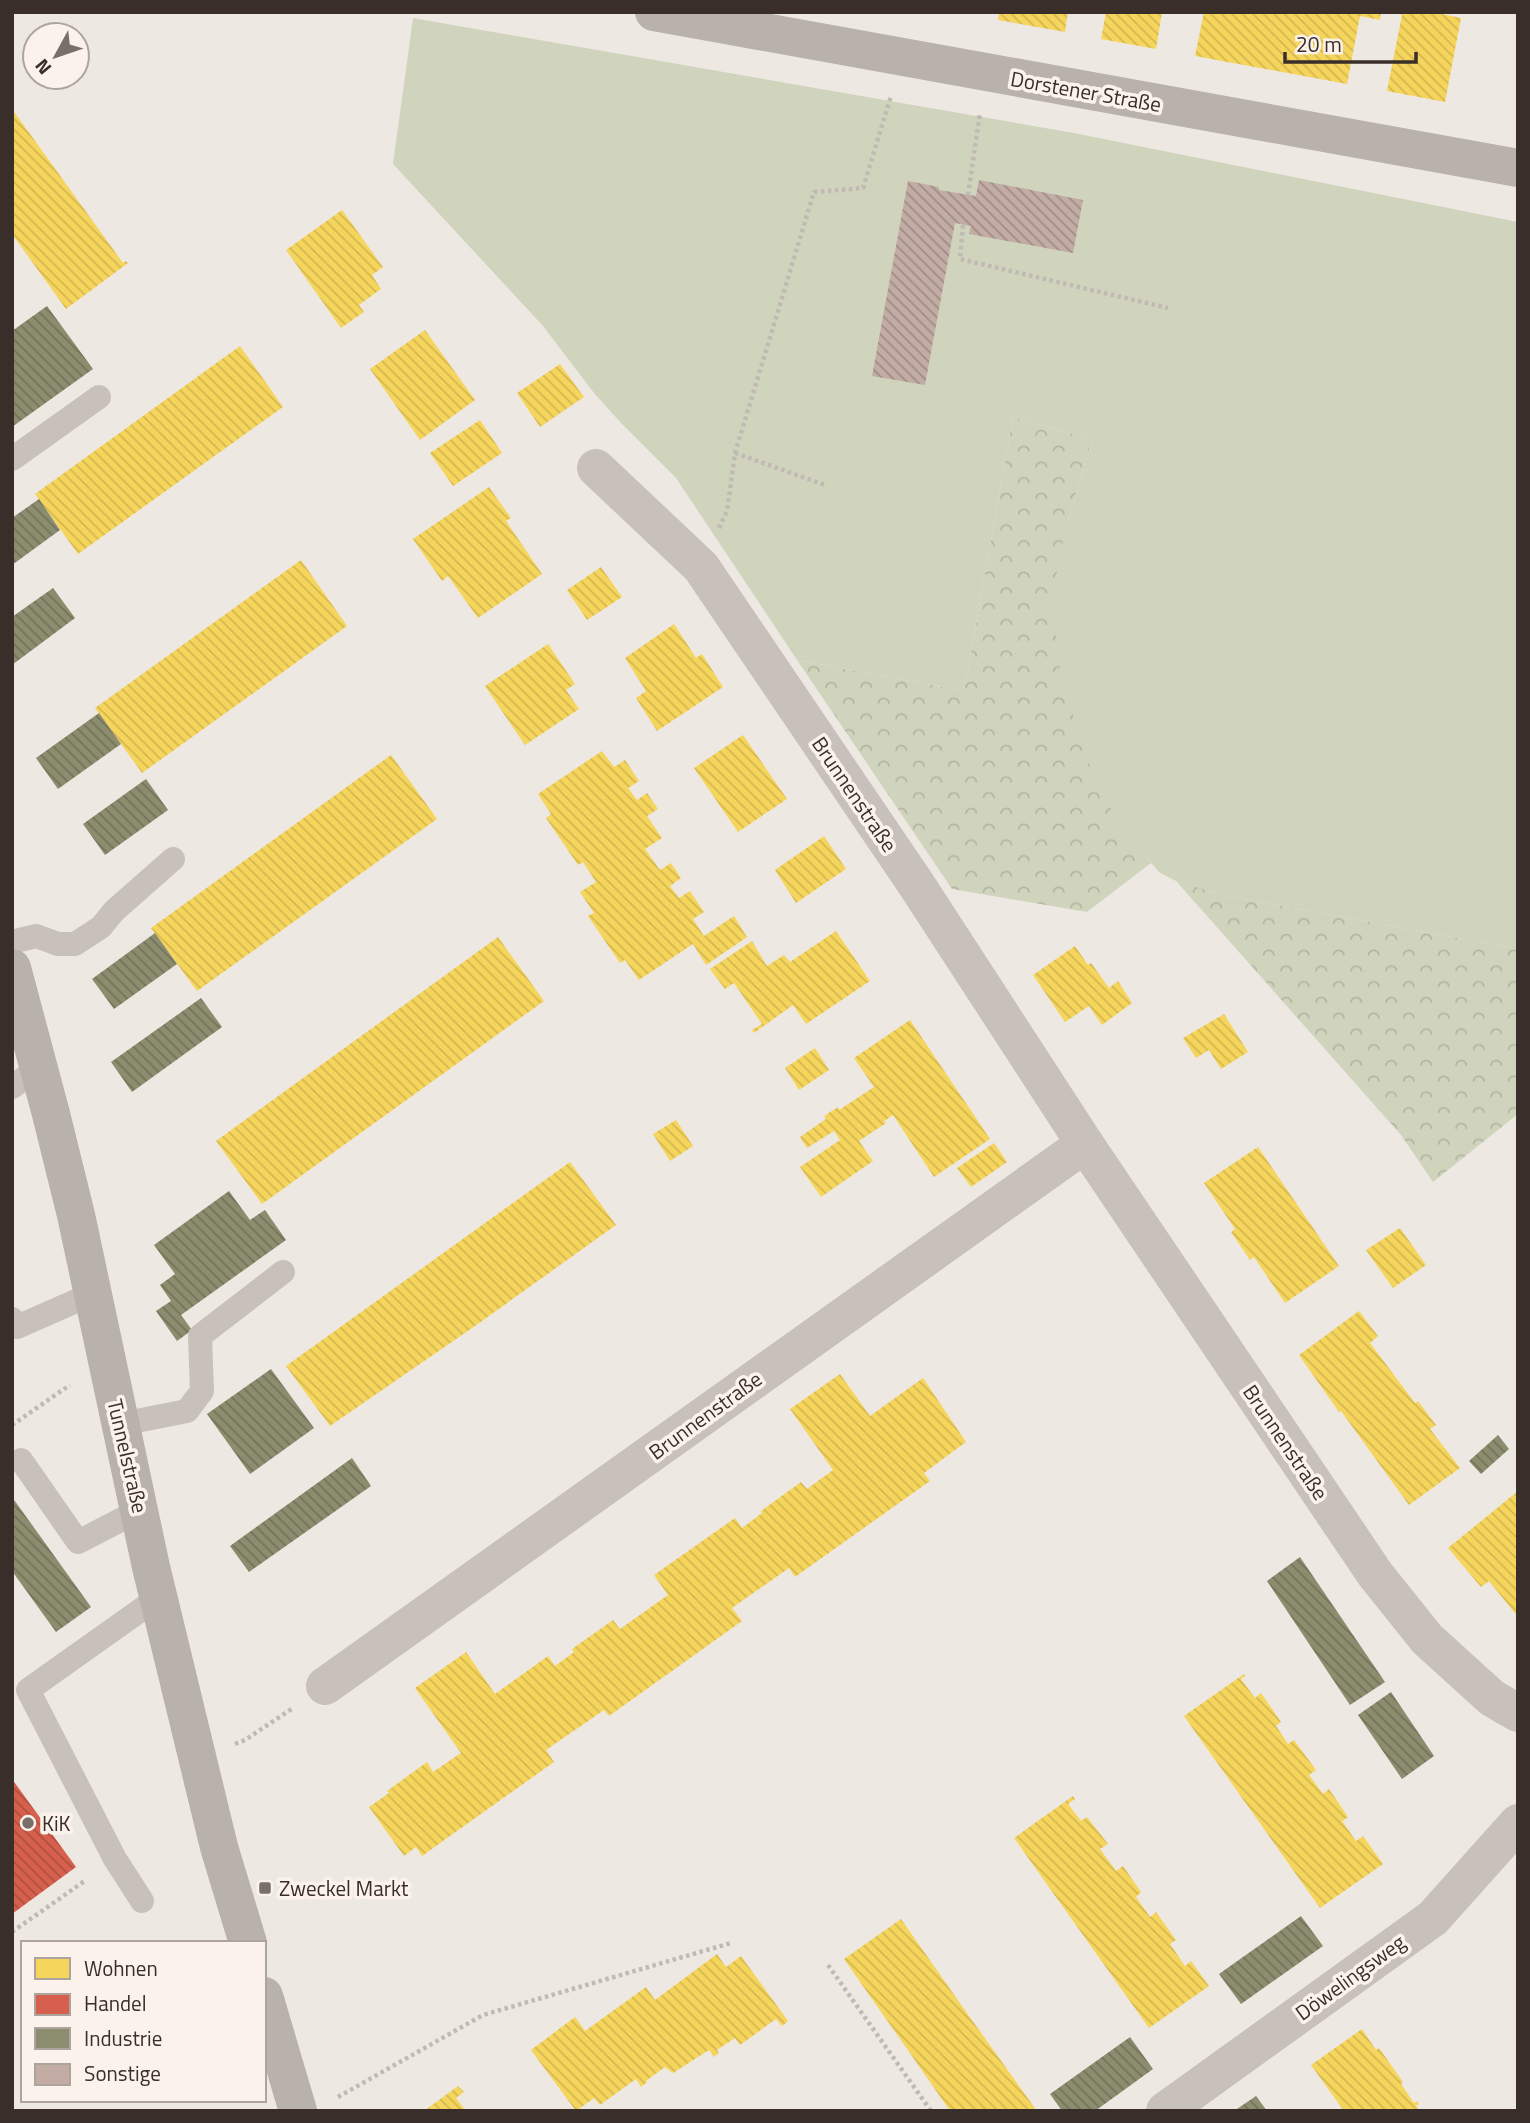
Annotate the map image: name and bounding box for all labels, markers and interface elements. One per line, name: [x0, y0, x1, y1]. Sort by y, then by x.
north arrow: [21, 21, 91, 91]
scale bar: [1285, 21, 1416, 65]
text: 20 m: [1296, 28, 1342, 60]
text: N: [27, 53, 58, 82]
street label: Dorstener Straße: [1008, 62, 1164, 120]
street label: Brunnenstraße: [804, 730, 906, 858]
street label: Brunnenstraße: [642, 1363, 768, 1467]
street label: Brunnenstraße: [1235, 1378, 1337, 1506]
street label: Tunnelstraße: [99, 1396, 157, 1516]
place label: KiK: [42, 1807, 71, 1839]
marker: KiK: [20, 1815, 36, 1831]
place label: Zweckel Markt: [279, 1872, 409, 1904]
marker: Zweckel Markt: [257, 1880, 273, 1896]
street label: Döwelingsweg: [1288, 1926, 1412, 2028]
legend: [21, 1941, 266, 2102]
text: Wohnen: [84, 1952, 158, 1984]
text: Handel: [84, 1987, 147, 2019]
text: Industrie: [84, 2022, 162, 2054]
text: Sonstige: [84, 2057, 161, 2089]

